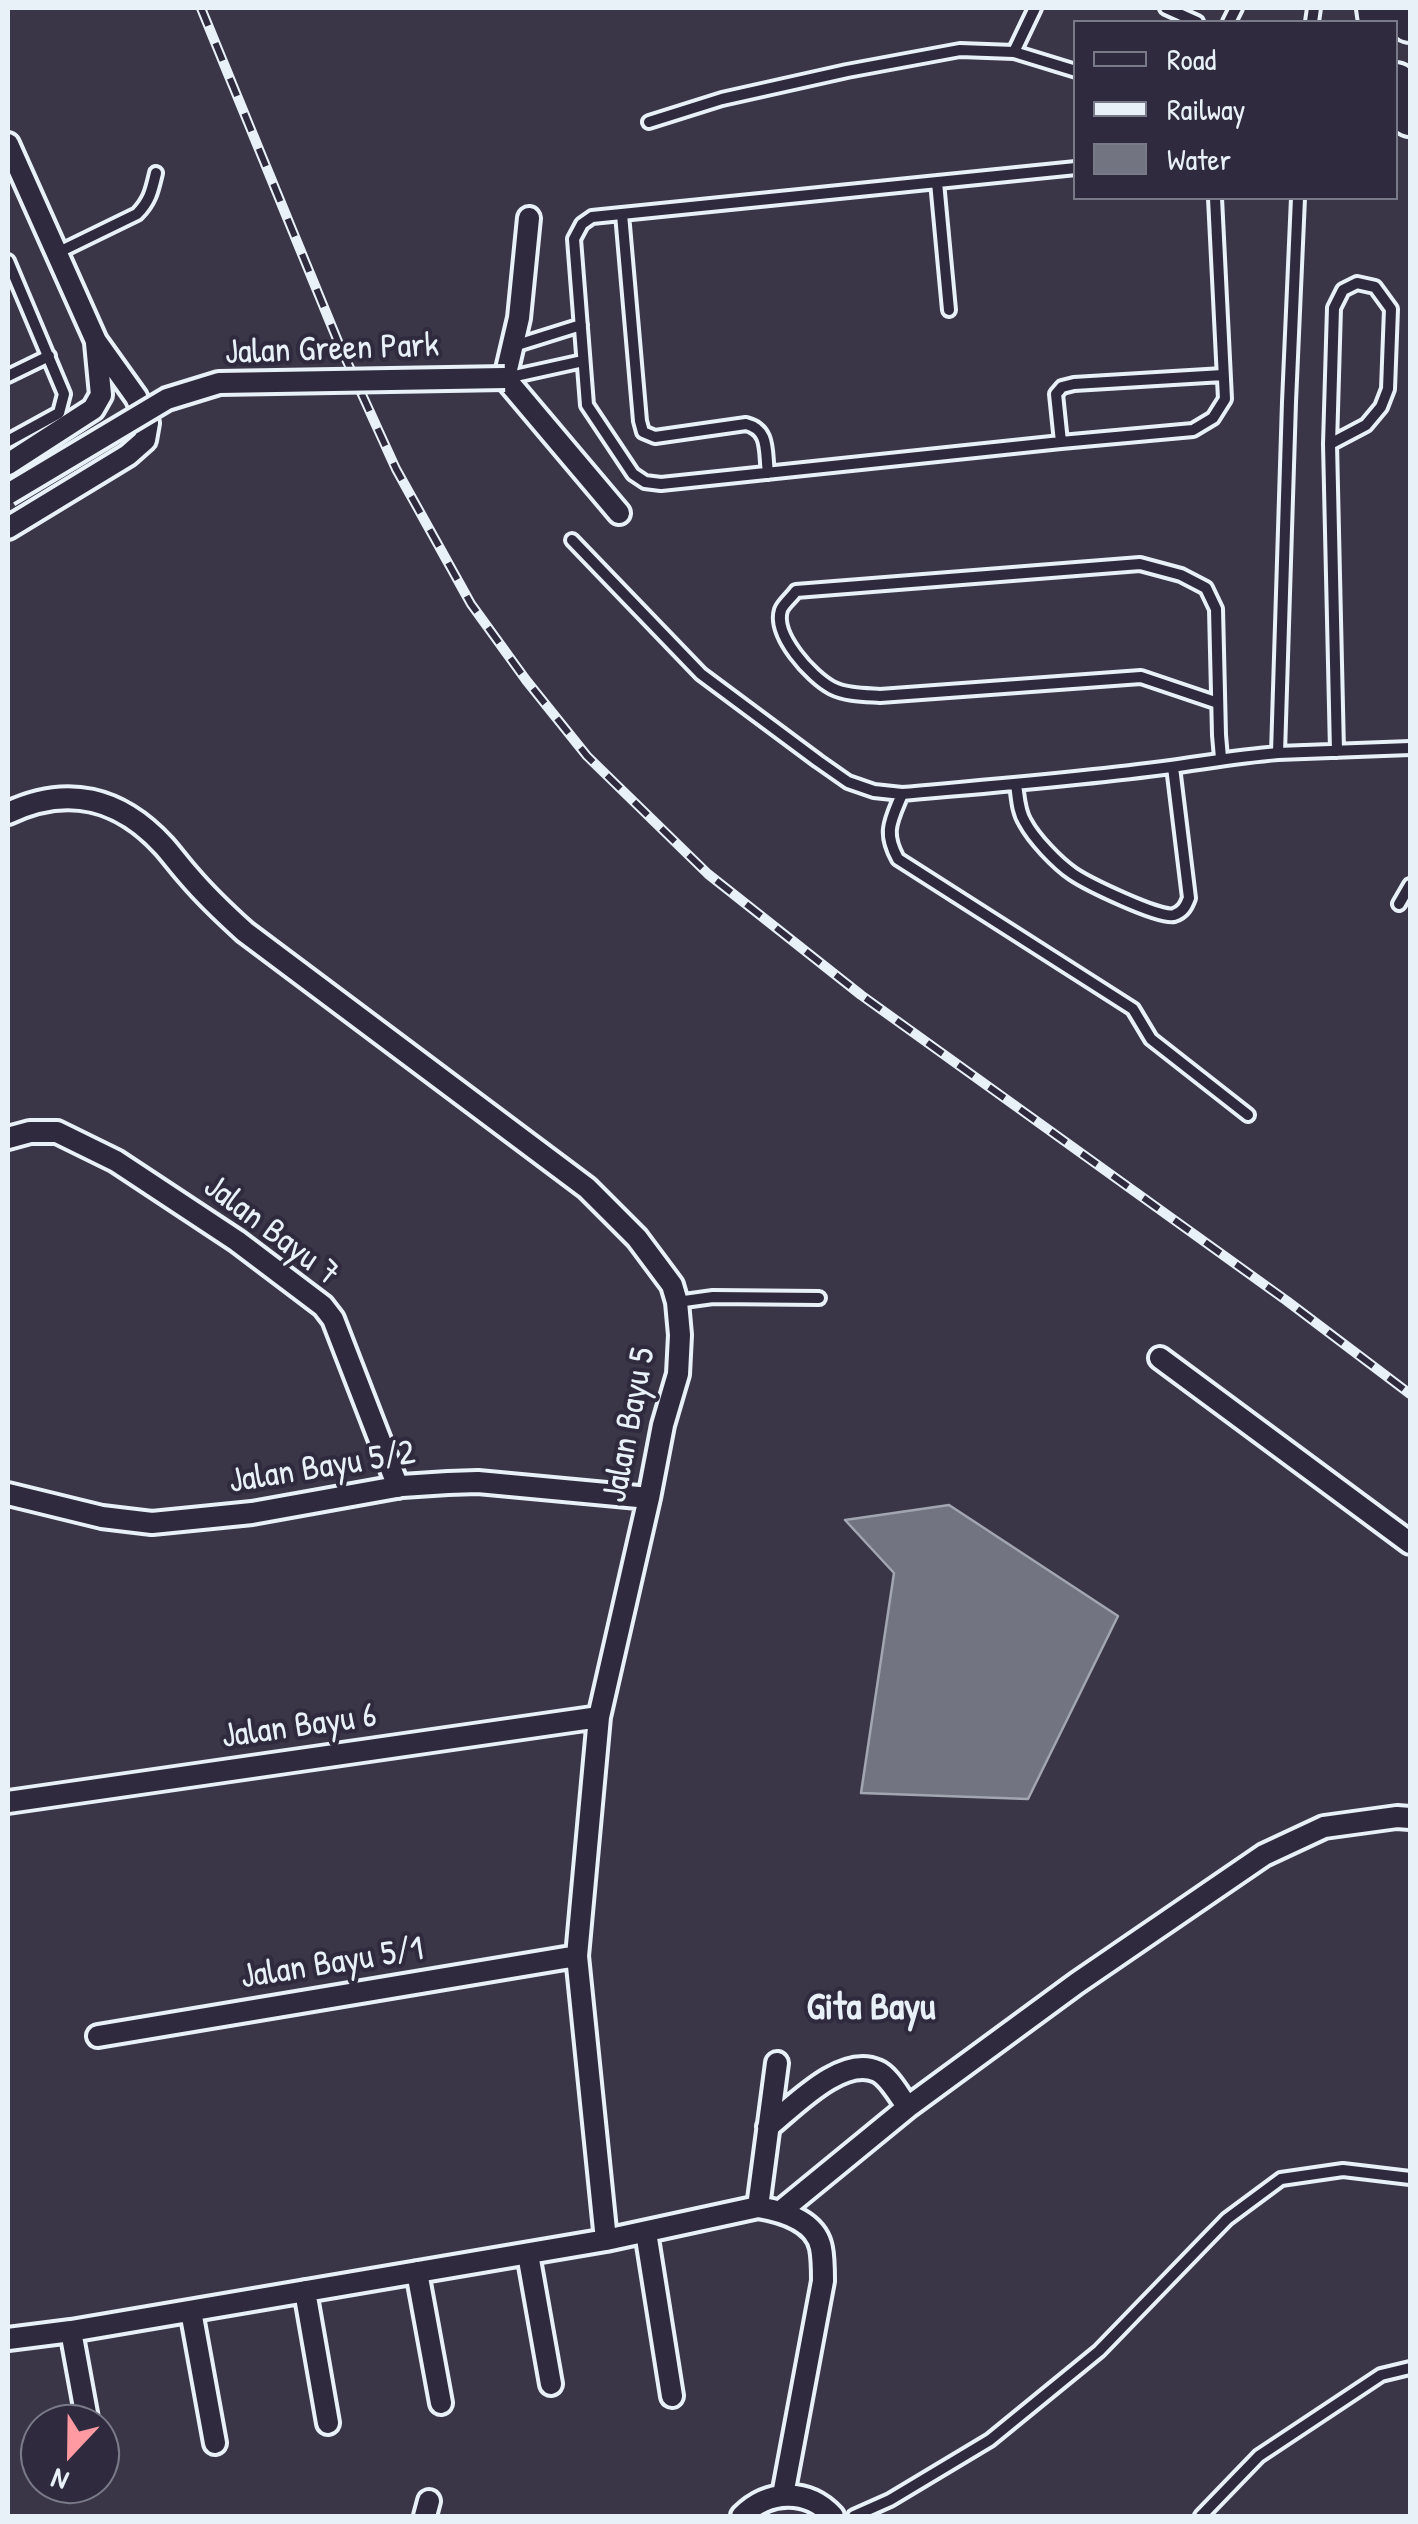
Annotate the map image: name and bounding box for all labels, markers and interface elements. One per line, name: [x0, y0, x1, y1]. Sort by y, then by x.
legend: [1073, 20, 1398, 200]
text: Road: [1167, 39, 1216, 79]
text: Railway: [1167, 89, 1245, 129]
text: Water: [1167, 139, 1231, 179]
street label: Jalan Green Park: [224, 325, 440, 375]
street label: Jalan Bayu 7: [195, 1166, 347, 1296]
street label: Jalan Bayu 5: [594, 1344, 666, 1506]
street label: Jalan Bayu 5/2: [226, 1433, 418, 1503]
street label: Jalan Bayu 6: [219, 1695, 379, 1759]
street label: Jalan Bayu 5/1: [238, 1929, 426, 1999]
district label: Gita Bayu: [807, 1986, 935, 2032]
north arrow: [20, 2404, 120, 2504]
text: N: [45, 2460, 74, 2500]

